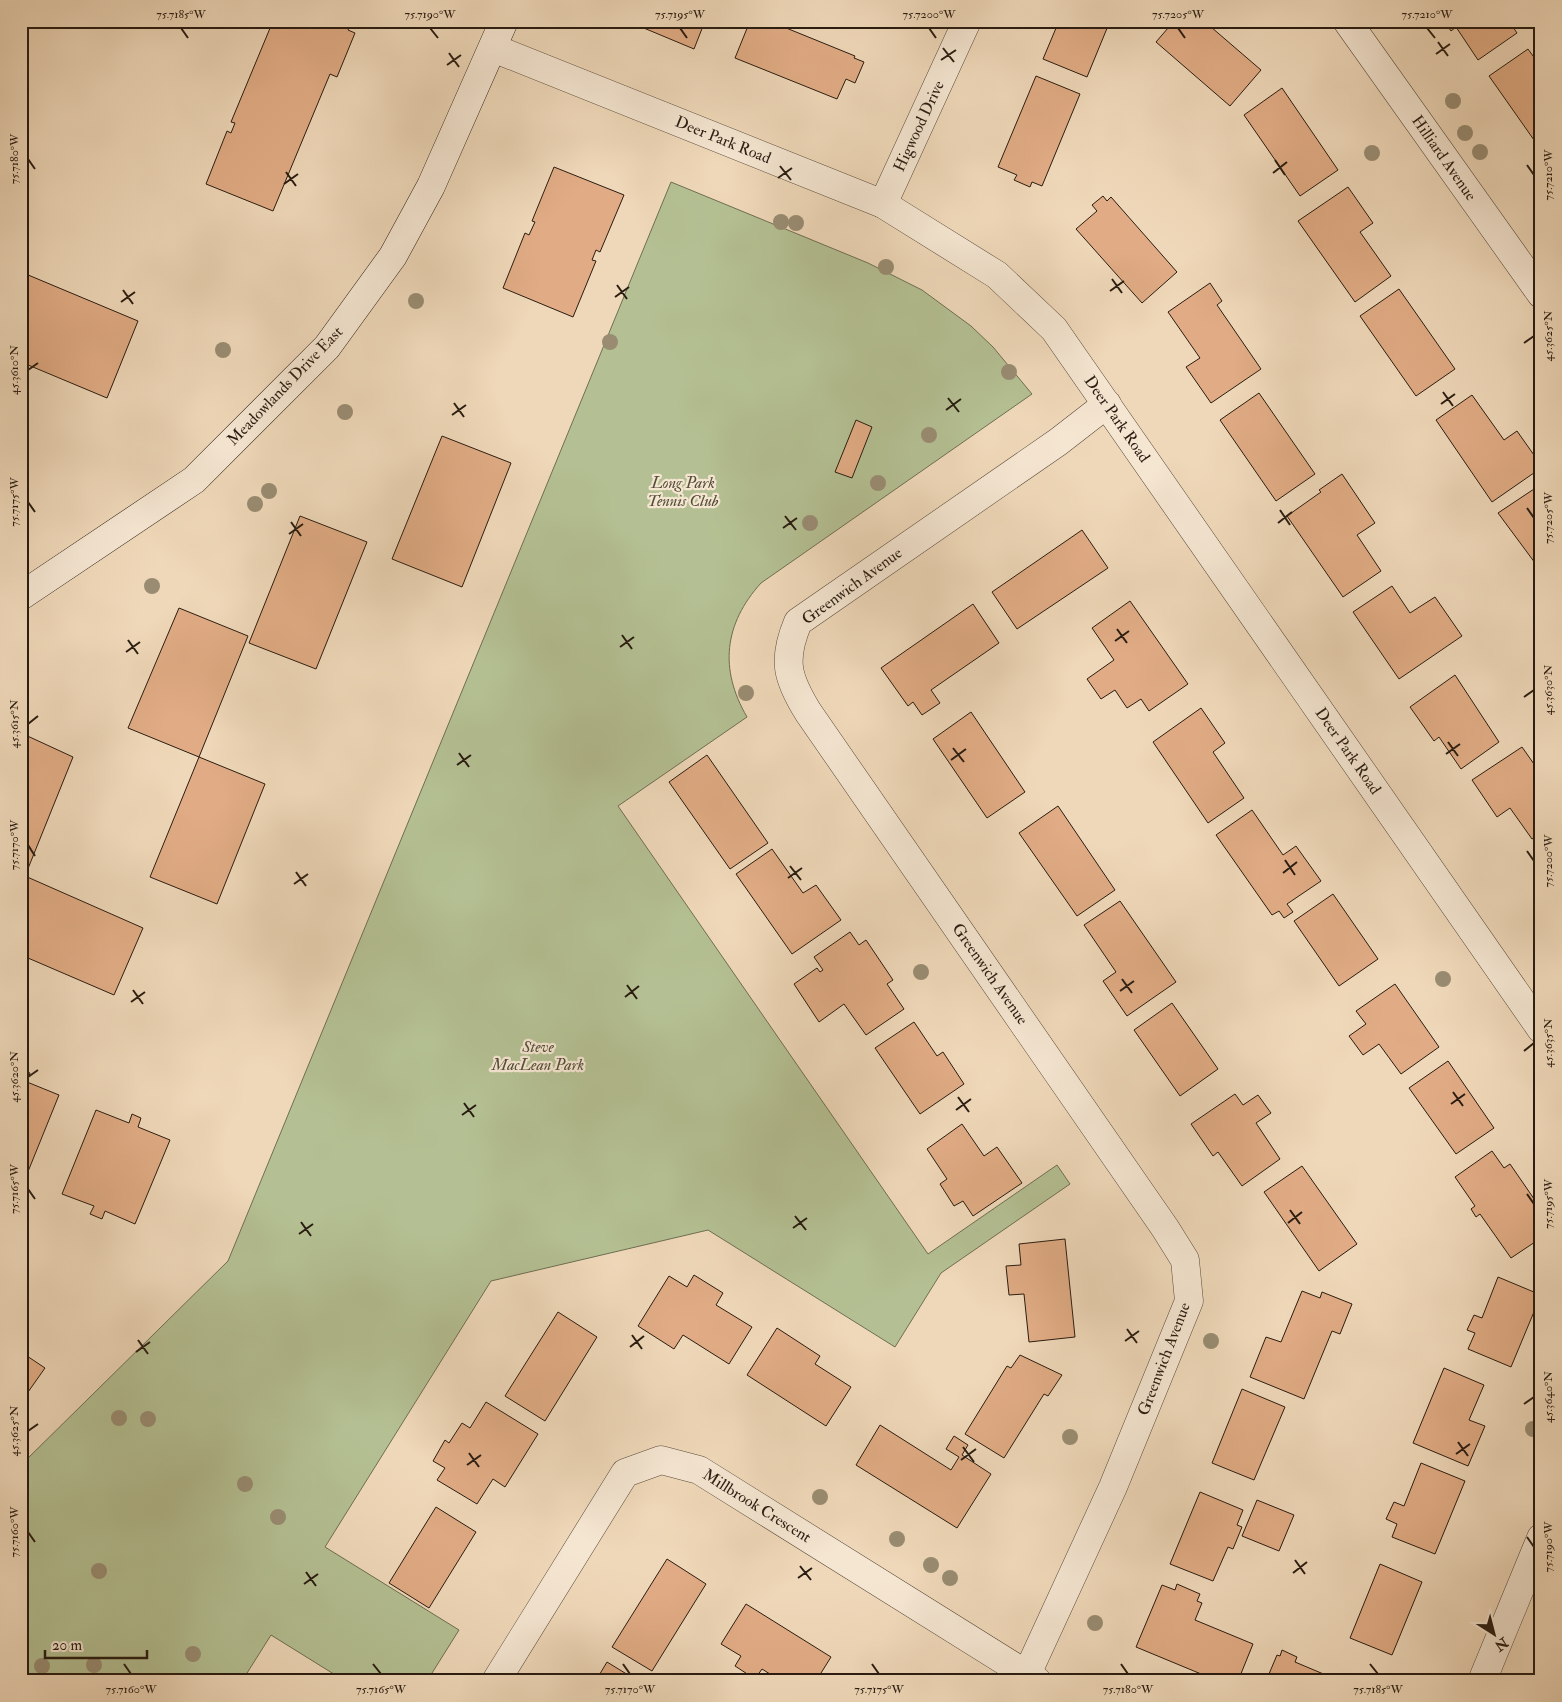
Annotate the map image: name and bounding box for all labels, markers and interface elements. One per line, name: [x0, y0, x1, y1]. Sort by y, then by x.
text: 75.7185°W: [156, 7, 207, 22]
text: 75.7190°W: [405, 7, 456, 22]
text: 75.7195°W: [655, 7, 706, 22]
text: 75.7200°W: [903, 7, 956, 22]
text: 75.7205°W: [1152, 7, 1205, 22]
text: 75.7210°W: [1402, 7, 1453, 22]
street label: Higwood Drive: [889, 77, 949, 175]
street label: Hilliard Avenue: [1407, 111, 1481, 205]
street label: Deer Park Road: [672, 112, 774, 168]
text: 75.7180°W: [7, 133, 22, 184]
text: 75.7210°W: [1541, 149, 1556, 200]
text: 45.3625°N: [1541, 310, 1556, 361]
street label: Meadowlands Drive East: [223, 322, 347, 450]
text: 45.3610°N: [7, 345, 22, 395]
street label: Deer Park Road: [1080, 372, 1154, 466]
park label: Long Park Tennis Club: [648, 473, 719, 511]
text: 75.7175°W: [7, 476, 22, 527]
text: 75.7205°W: [1541, 491, 1556, 544]
street label: Greenwich Avenue: [798, 543, 906, 629]
text: 45.3630°N: [1541, 665, 1556, 715]
text: 45.3615°N: [7, 699, 22, 748]
street label: Deer Park Road: [1311, 704, 1385, 798]
text: 75.7170°W: [7, 819, 22, 870]
text: 75.7200°W: [1541, 834, 1556, 887]
street label: Greenwich Avenue: [948, 919, 1033, 1029]
text: 45.3635°N: [1541, 1018, 1556, 1068]
park label: Steve MacLean Park: [491, 1037, 585, 1075]
text: 45.3620°N: [7, 1051, 22, 1103]
text: 75.7165°W: [7, 1163, 22, 1214]
text: 75.7195°W: [1541, 1178, 1556, 1229]
street label: Greenwich Avenue: [1133, 1299, 1195, 1418]
text: 45.3640°N: [1541, 1371, 1556, 1423]
text: 45.3625°N: [7, 1405, 22, 1456]
street label: Millbrook Crescent: [699, 1465, 815, 1547]
text: 75.7160°W: [7, 1506, 22, 1557]
text: 75.7190°W: [1541, 1521, 1556, 1572]
north arrow: [1470, 1610, 1520, 1660]
scale bar: [45, 1627, 148, 1659]
text: N: [1491, 1633, 1512, 1655]
text: 20 m: [52, 1636, 82, 1655]
text: 75.7160°W: [106, 1682, 157, 1697]
text: 75.7165°W: [356, 1682, 407, 1697]
text: 75.7170°W: [605, 1682, 656, 1697]
text: 75.7175°W: [854, 1682, 905, 1697]
text: 75.7180°W: [1103, 1682, 1154, 1697]
text: 75.7185°W: [1353, 1682, 1404, 1697]

